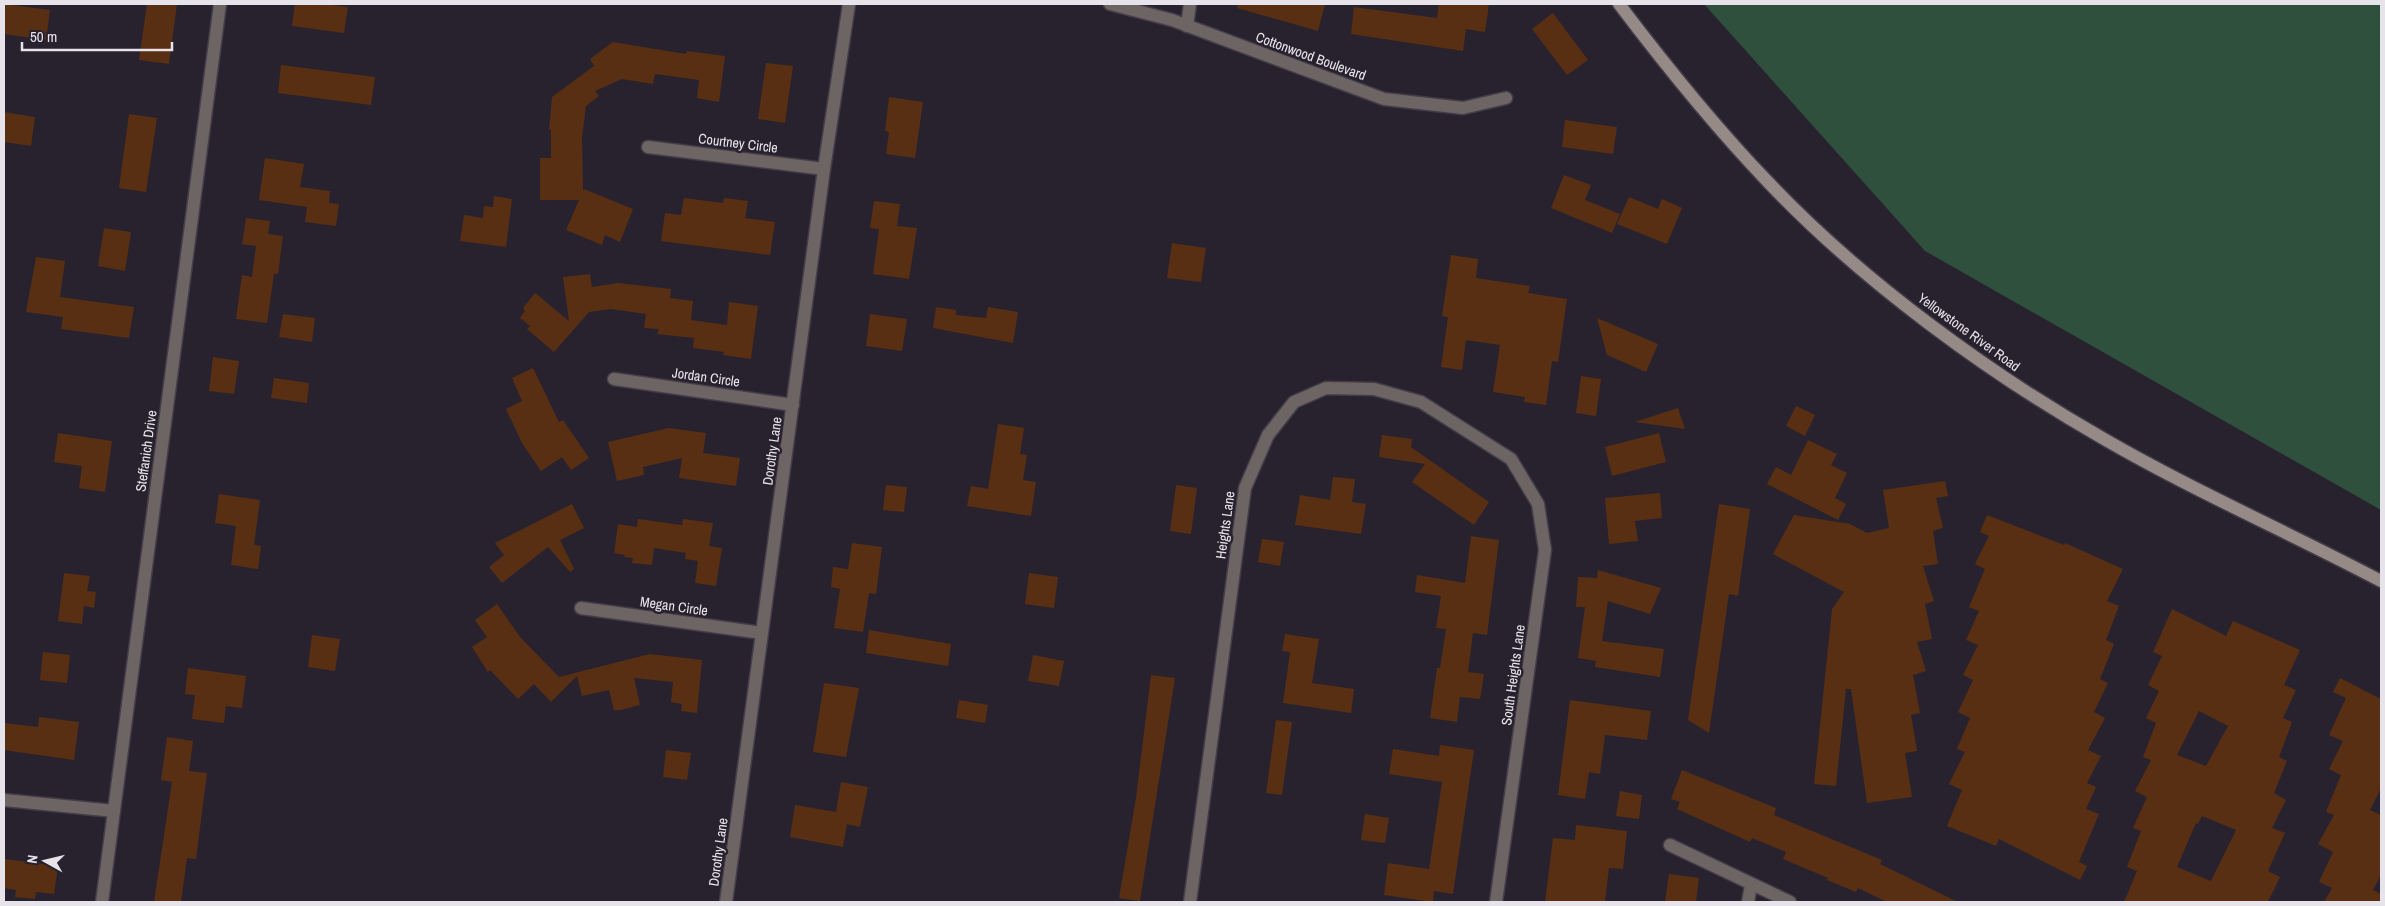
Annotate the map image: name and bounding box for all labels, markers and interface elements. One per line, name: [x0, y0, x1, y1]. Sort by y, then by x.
scale bar: [22, 20, 172, 52]
text: 50 m: [30, 26, 57, 47]
street label: Cottonwood Boulevard: [1253, 28, 1369, 84]
street label: Courtney Circle: [697, 129, 779, 157]
street label: Yellowstone River Road: [1914, 289, 2024, 375]
street label: Jordan Circle: [671, 363, 741, 391]
street label: Steffanich Drive: [131, 409, 161, 493]
street label: Dorothy Lane: [758, 416, 786, 486]
street label: Heights Lane: [1211, 490, 1239, 560]
street label: Megan Circle: [639, 592, 709, 620]
street label: South Heights Lane: [1497, 623, 1529, 727]
street label: Dorothy Lane: [704, 817, 732, 887]
north arrow: [20, 836, 70, 886]
text: N: [23, 854, 42, 865]

